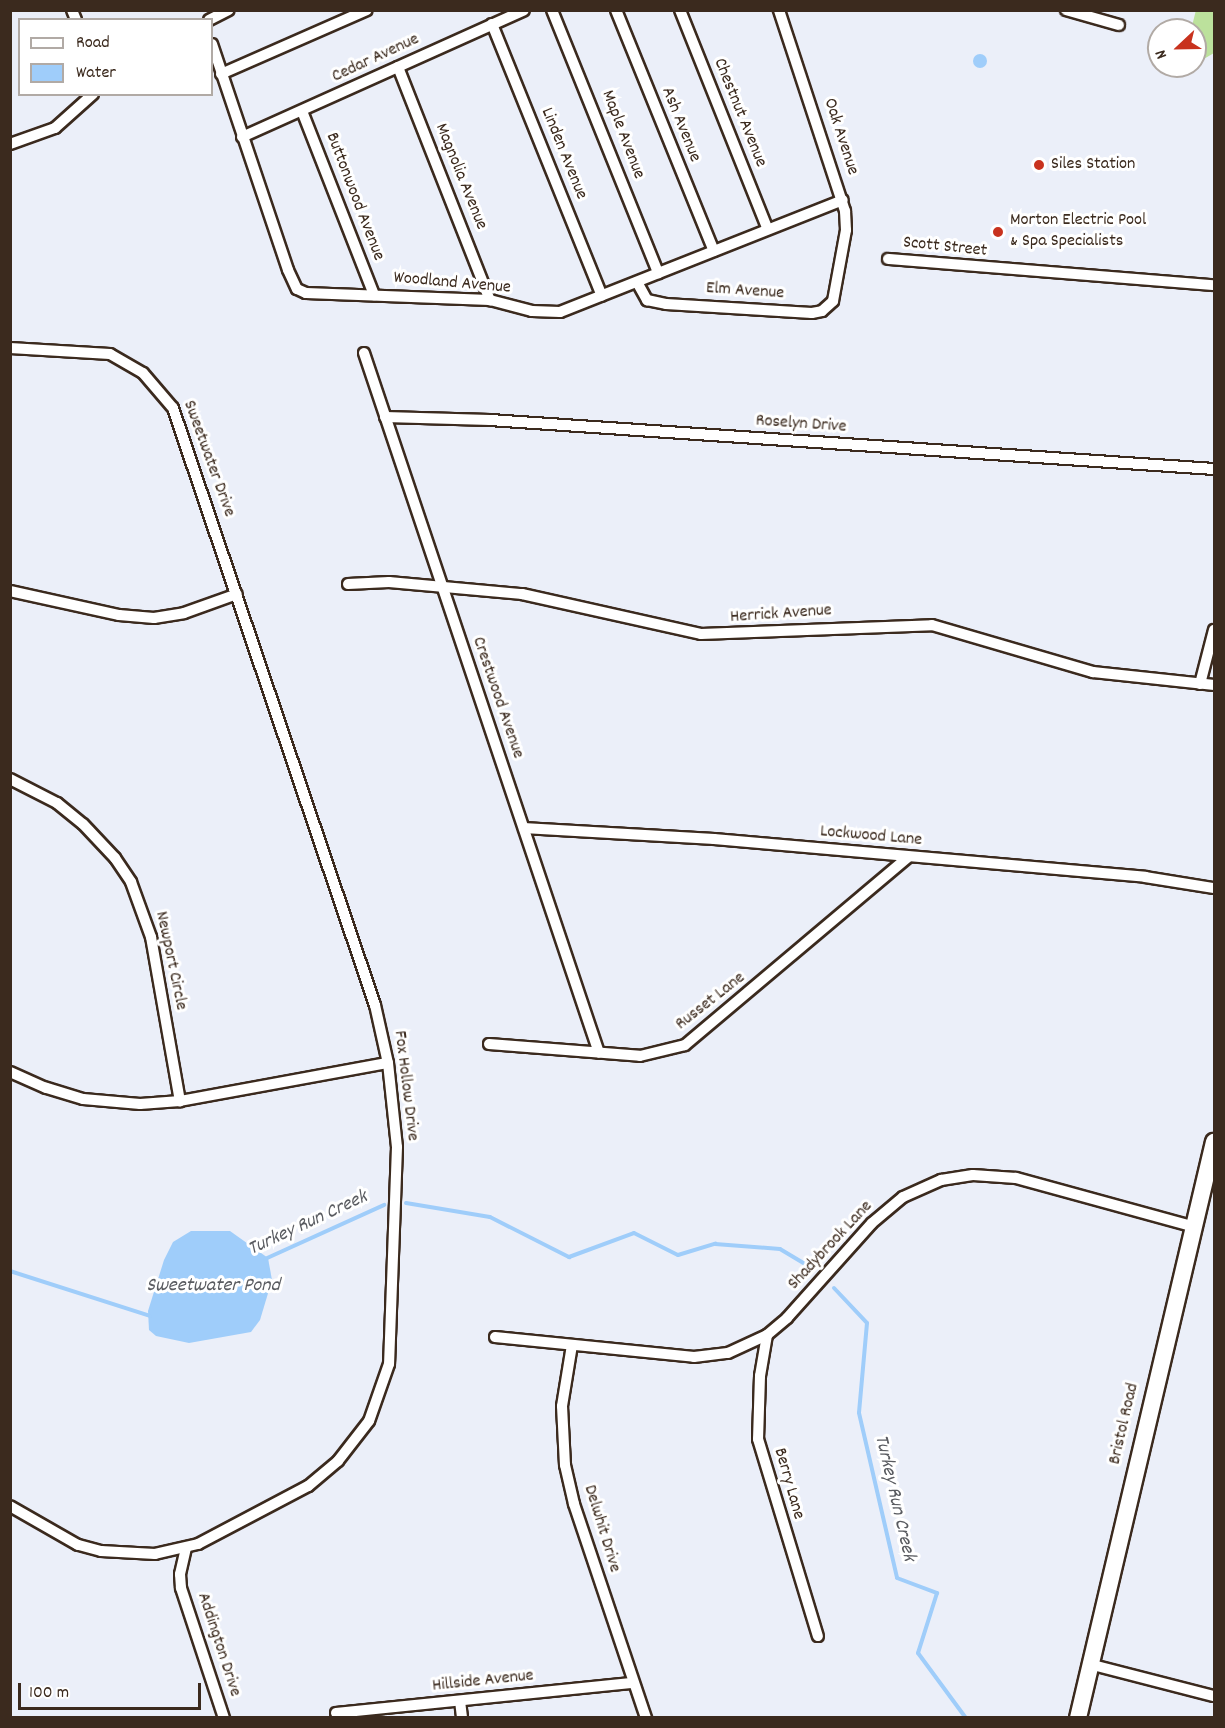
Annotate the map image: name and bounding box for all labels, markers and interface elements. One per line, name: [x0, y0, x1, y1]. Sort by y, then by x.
legend: [18, 18, 213, 96]
north arrow: [1147, 18, 1207, 78]
street label: Cedar Avenue: [329, 29, 423, 89]
text: Road: [76, 31, 110, 56]
text: N: [1150, 46, 1174, 62]
street label: Chestnut Avenue: [707, 55, 771, 171]
text: Water: [76, 61, 116, 86]
street label: Ash Avenue: [655, 84, 705, 166]
street label: Maple Avenue: [595, 88, 649, 182]
street label: Oak Avenue: [817, 96, 863, 178]
street label: Linden Avenue: [535, 105, 591, 203]
street label: Magnolia Avenue: [429, 121, 491, 233]
street label: Buttonwood Avenue: [320, 130, 388, 264]
place label: Siles Station: [1051, 154, 1135, 176]
marker: Siles Station: [1032, 158, 1046, 172]
place label: Morton Electric Pool & Spa Specialists: [1010, 211, 1146, 254]
marker: Morton Electric Pool & Spa Specialists: [991, 225, 1005, 239]
street label: Scott Street: [902, 233, 988, 263]
street label: Woodland Avenue: [392, 268, 512, 300]
street label: Elm Avenue: [705, 278, 785, 306]
street label: Sweetwater Drive: [177, 398, 239, 520]
street label: Roselyn Drive: [755, 411, 847, 439]
street label: Herrick Avenue: [729, 601, 833, 629]
street label: Crestwood Avenue: [466, 634, 528, 762]
street label: Lockwood Lane: [819, 822, 923, 852]
street label: Newport Circle: [149, 910, 191, 1012]
street label: Russet Lane: [672, 968, 750, 1036]
street label: Fox Hollow Drive: [388, 1030, 422, 1142]
water label: Turkey Run Creek: [244, 1186, 372, 1262]
street label: Shadybrook Lane: [784, 1197, 878, 1295]
water label: Sweetwater Pond: [146, 1274, 280, 1298]
street label: Bristol Road: [1105, 1381, 1145, 1467]
water label: Turkey Run Creek: [868, 1432, 920, 1564]
street label: Berry Lane: [768, 1446, 808, 1522]
street label: Delwhit Drive: [578, 1483, 624, 1575]
street label: Addington Drive: [191, 1590, 245, 1700]
street label: Hillside Avenue: [431, 1666, 535, 1698]
scale bar: [21, 1671, 204, 1709]
text: 100 m: [29, 1681, 69, 1706]

